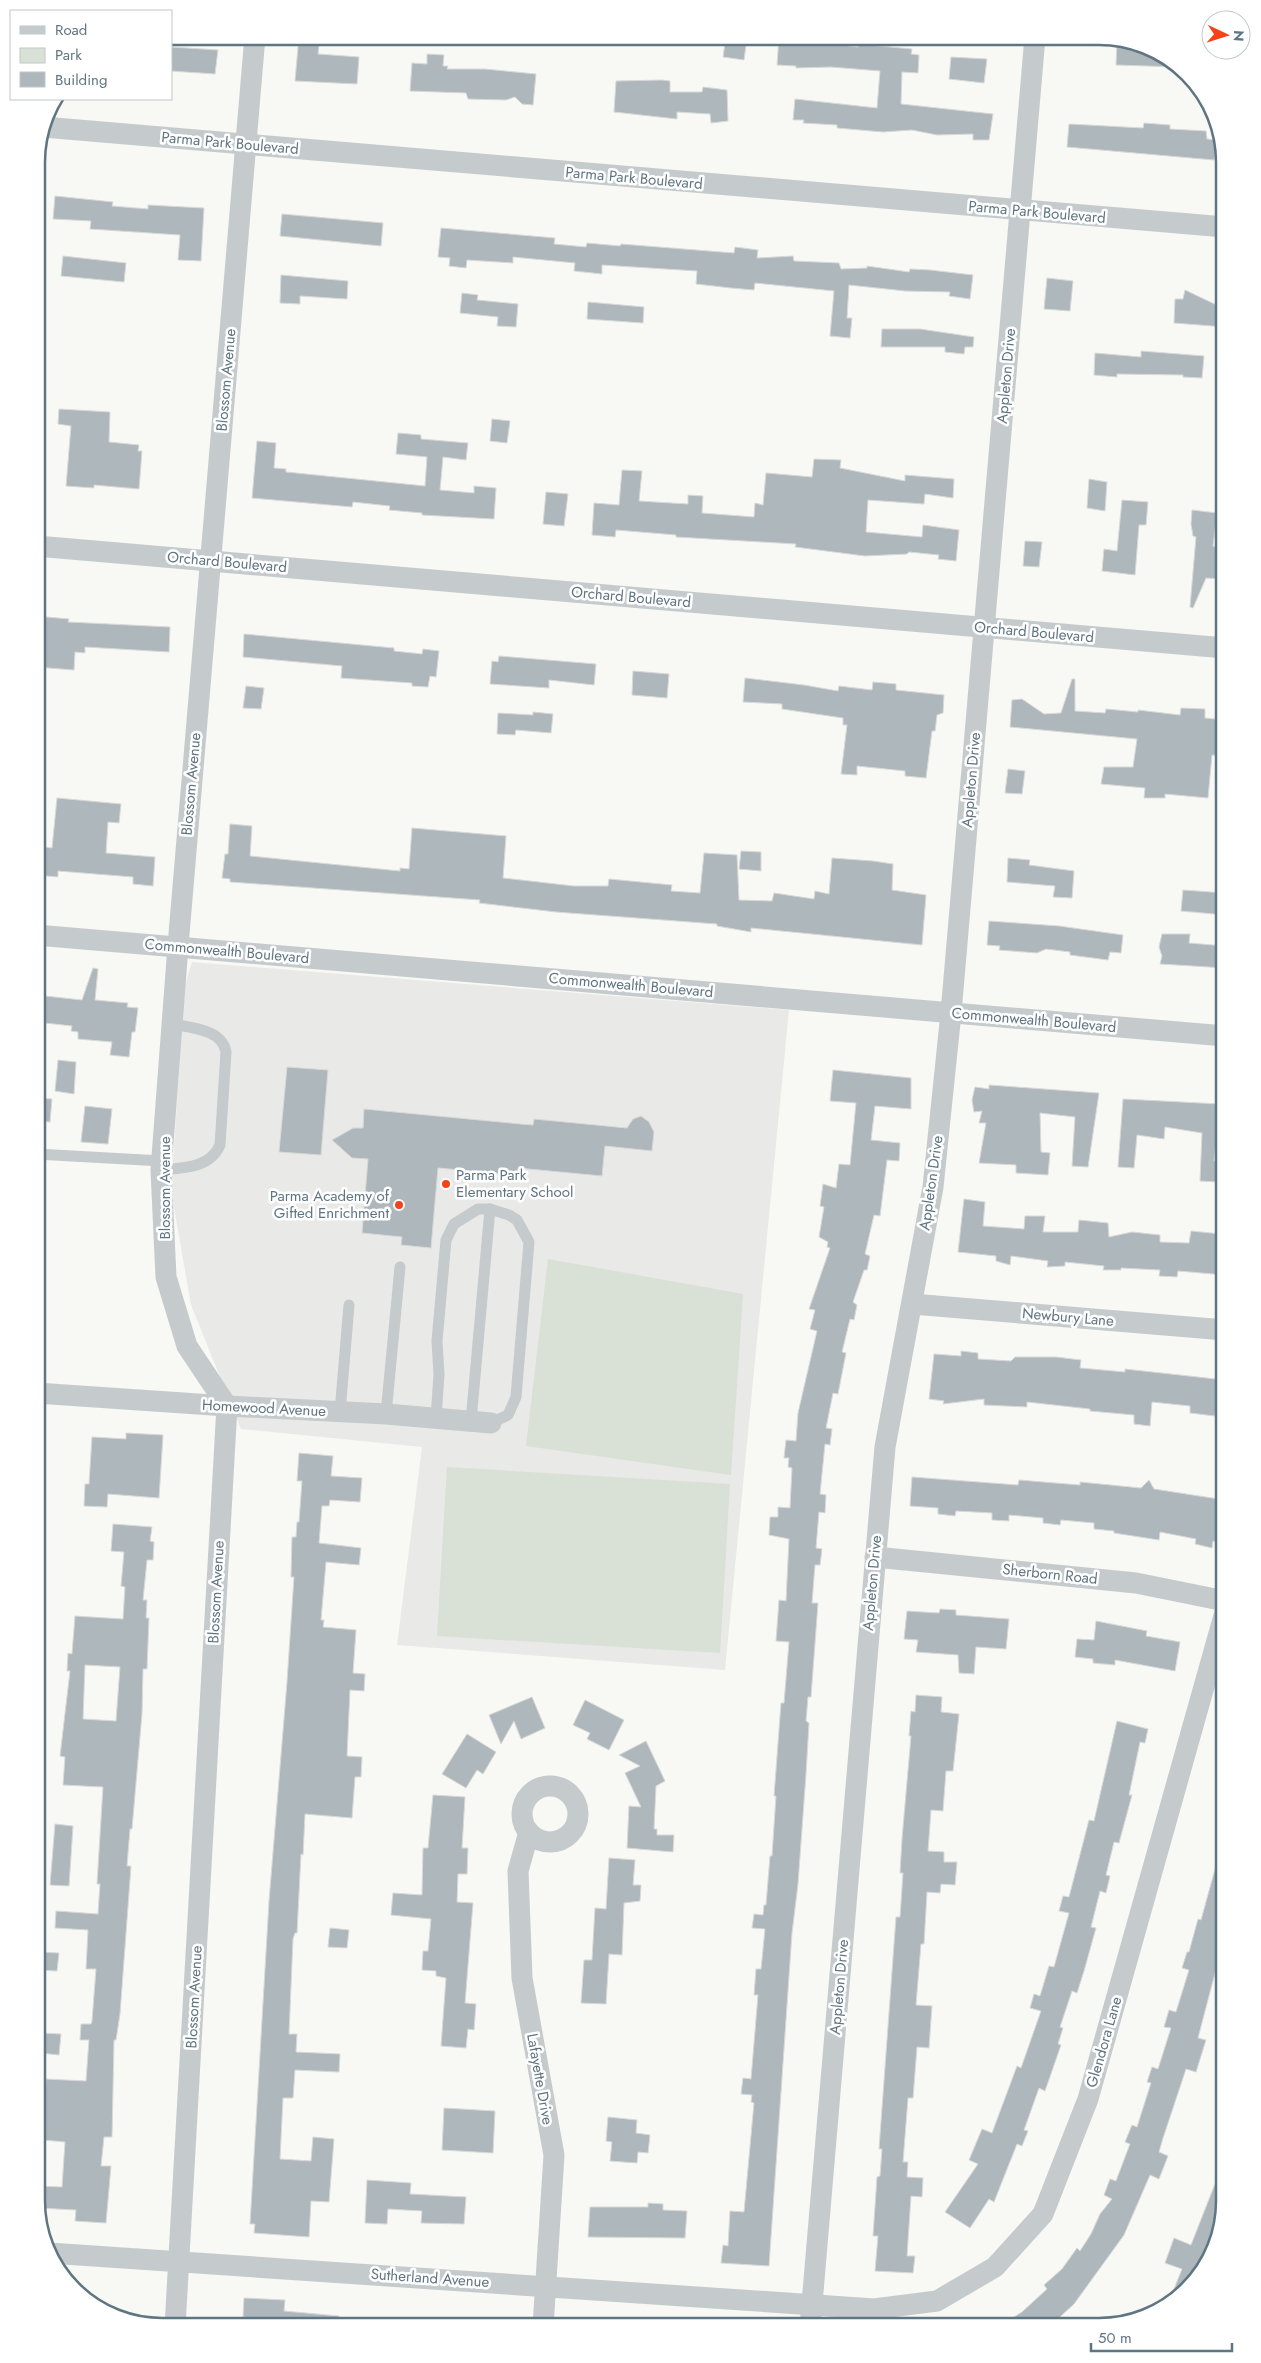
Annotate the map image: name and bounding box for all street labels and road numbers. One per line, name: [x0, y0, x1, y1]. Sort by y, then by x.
street label: Parma Park Boulevard: [160, 126, 300, 160]
street label: Parma Park Boulevard: [564, 161, 704, 195]
street label: Parma Park Boulevard: [967, 195, 1107, 229]
street label: Blossom Avenue: [211, 327, 241, 432]
street label: Appleton Drive: [991, 327, 1021, 425]
street label: Orchard Boulevard: [166, 546, 288, 578]
street label: Orchard Boulevard: [570, 581, 692, 613]
street label: Orchard Boulevard: [973, 616, 1095, 648]
street label: Blossom Avenue: [176, 731, 206, 836]
street label: Appleton Drive: [956, 731, 986, 829]
street label: Commonwealth Boulevard: [144, 933, 310, 969]
street label: Commonwealth Boulevard: [548, 967, 714, 1003]
street label: Commonwealth Boulevard: [951, 1002, 1117, 1038]
street label: Appleton Drive: [913, 1134, 949, 1232]
street label: Blossom Avenue: [154, 1136, 176, 1240]
street label: Newbury Lane: [1021, 1302, 1115, 1332]
street label: Homewood Avenue: [201, 1394, 327, 1422]
street label: Appleton Drive: [857, 1534, 887, 1632]
street label: Blossom Avenue: [202, 1540, 230, 1644]
street label: Sherborn Road: [1001, 1558, 1099, 1590]
street label: Appleton Drive: [824, 1938, 854, 2036]
street label: Blossom Avenue: [180, 1945, 208, 2049]
street label: Glendora Lane: [1080, 1994, 1128, 2090]
street label: Lafayette Drive: [521, 2032, 559, 2127]
street label: Sutherland Avenue: [370, 2263, 490, 2293]

